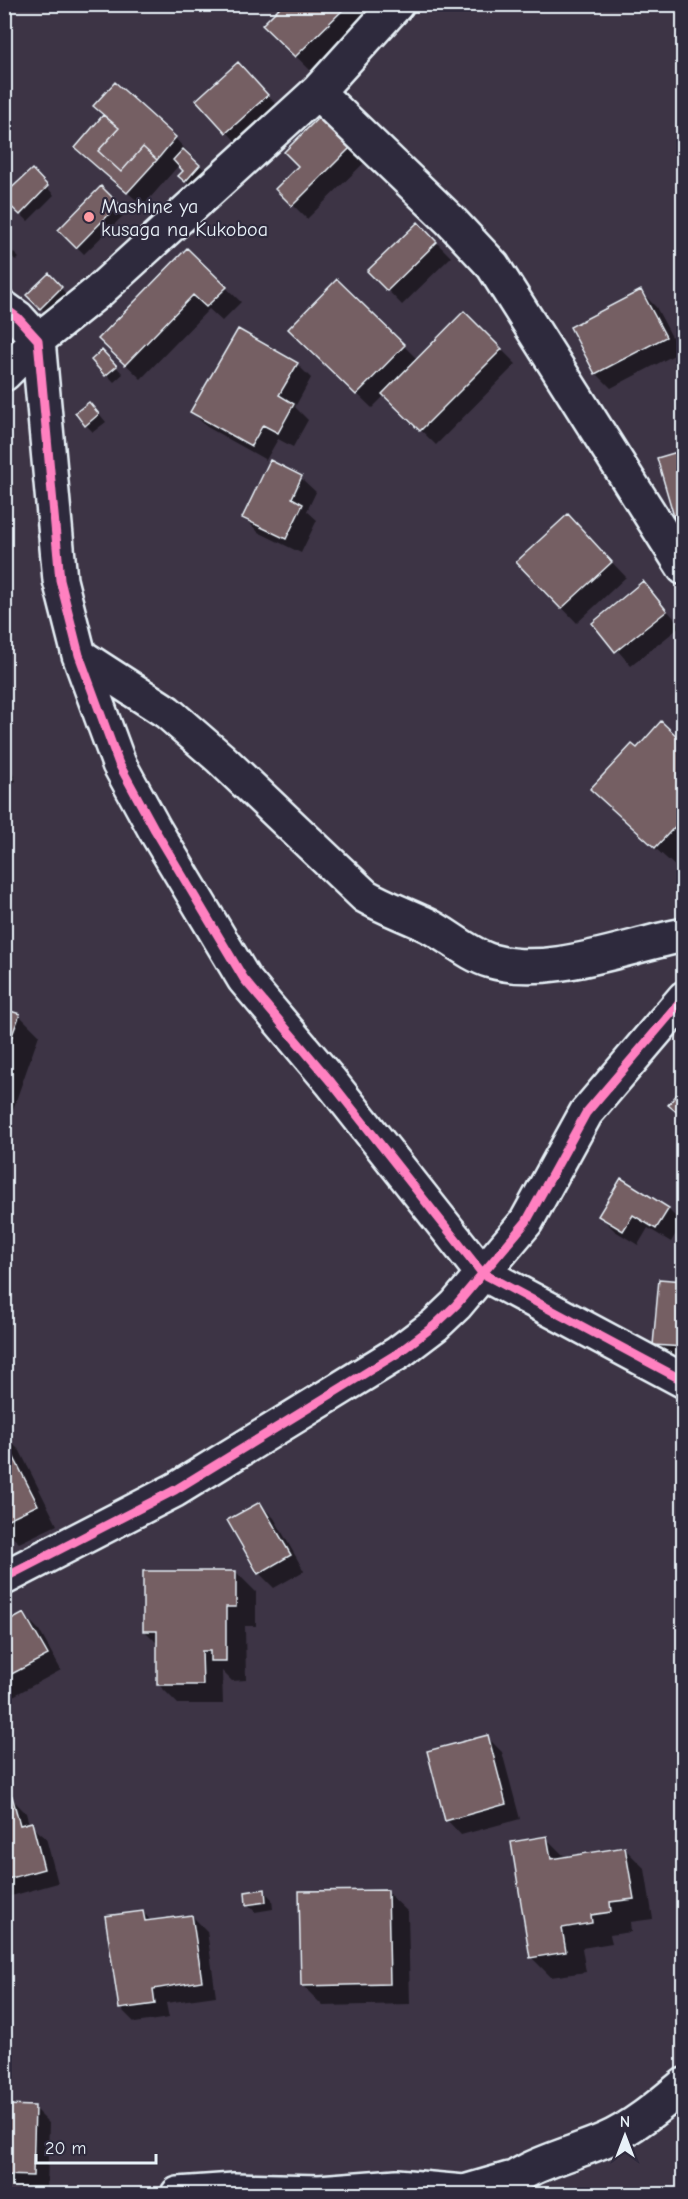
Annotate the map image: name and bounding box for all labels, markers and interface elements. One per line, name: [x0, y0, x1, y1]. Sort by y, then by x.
place label: Mashine ya kusaga na Kukoboa: [101, 195, 268, 241]
marker: Mashine ya kusaga na Kukoboa: [82, 210, 96, 224]
north arrow: [595, 2106, 655, 2166]
text: N: [620, 2113, 630, 2131]
scale bar: [36, 2127, 156, 2165]
text: 20 m: [45, 2138, 86, 2159]

